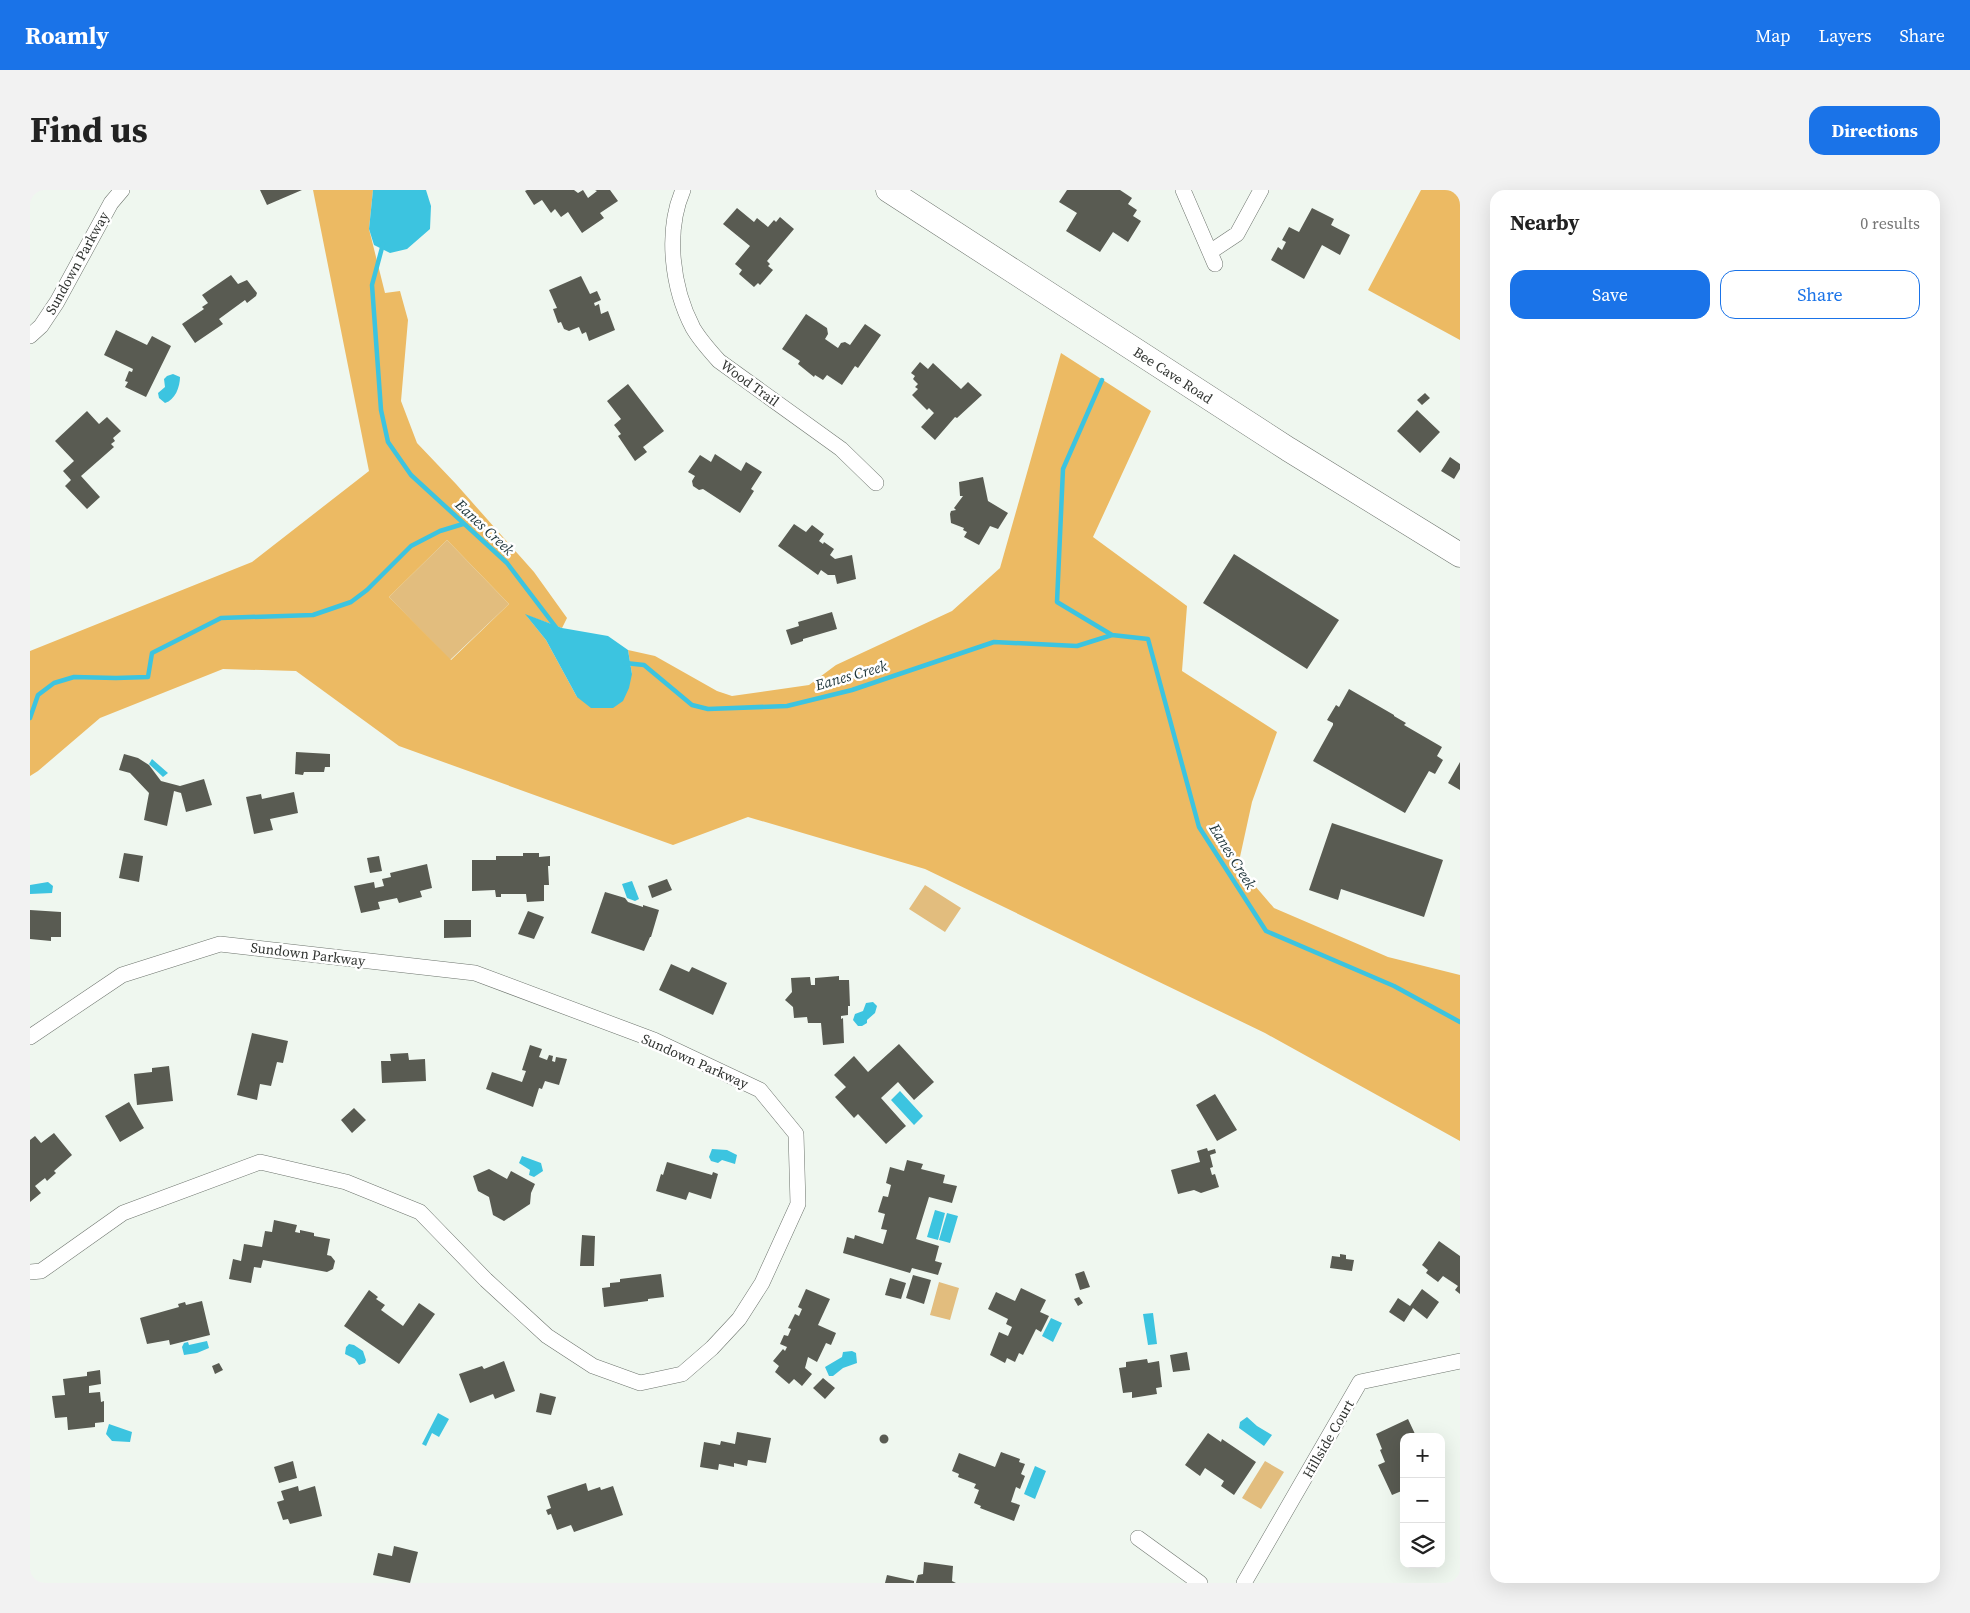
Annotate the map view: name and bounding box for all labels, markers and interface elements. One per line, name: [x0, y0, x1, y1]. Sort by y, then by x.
text: Roamly: [25, 19, 109, 52]
text: Map: [1755, 23, 1790, 48]
text: Layers: [1818, 23, 1871, 48]
text: Share: [1899, 23, 1945, 48]
text: Find us: [30, 106, 148, 154]
button: Directions: [1809, 106, 1940, 155]
street label: Sundown Parkway: [40, 207, 114, 318]
text: Nearby: [1510, 208, 1580, 237]
text: 0 results: [1860, 212, 1920, 234]
button: Save: [1510, 270, 1710, 319]
button: Share: [1720, 270, 1920, 319]
street label: Bee Cave Road: [1129, 342, 1217, 408]
street label: Wood Trail: [717, 355, 783, 411]
water label: Eanes Creek: [450, 493, 520, 560]
water label: Eanes Creek: [812, 654, 890, 696]
water label: Eanes Creek: [1204, 818, 1262, 894]
street label: Sundown Parkway: [250, 937, 367, 971]
street label: Sundown Parkway: [638, 1028, 752, 1094]
street label: Hillside Court: [1297, 1396, 1359, 1482]
map controls: [1400, 1433, 1445, 1568]
button: +: [1400, 1433, 1445, 1478]
button: −: [1400, 1478, 1445, 1523]
button: layers: [1400, 1523, 1445, 1568]

